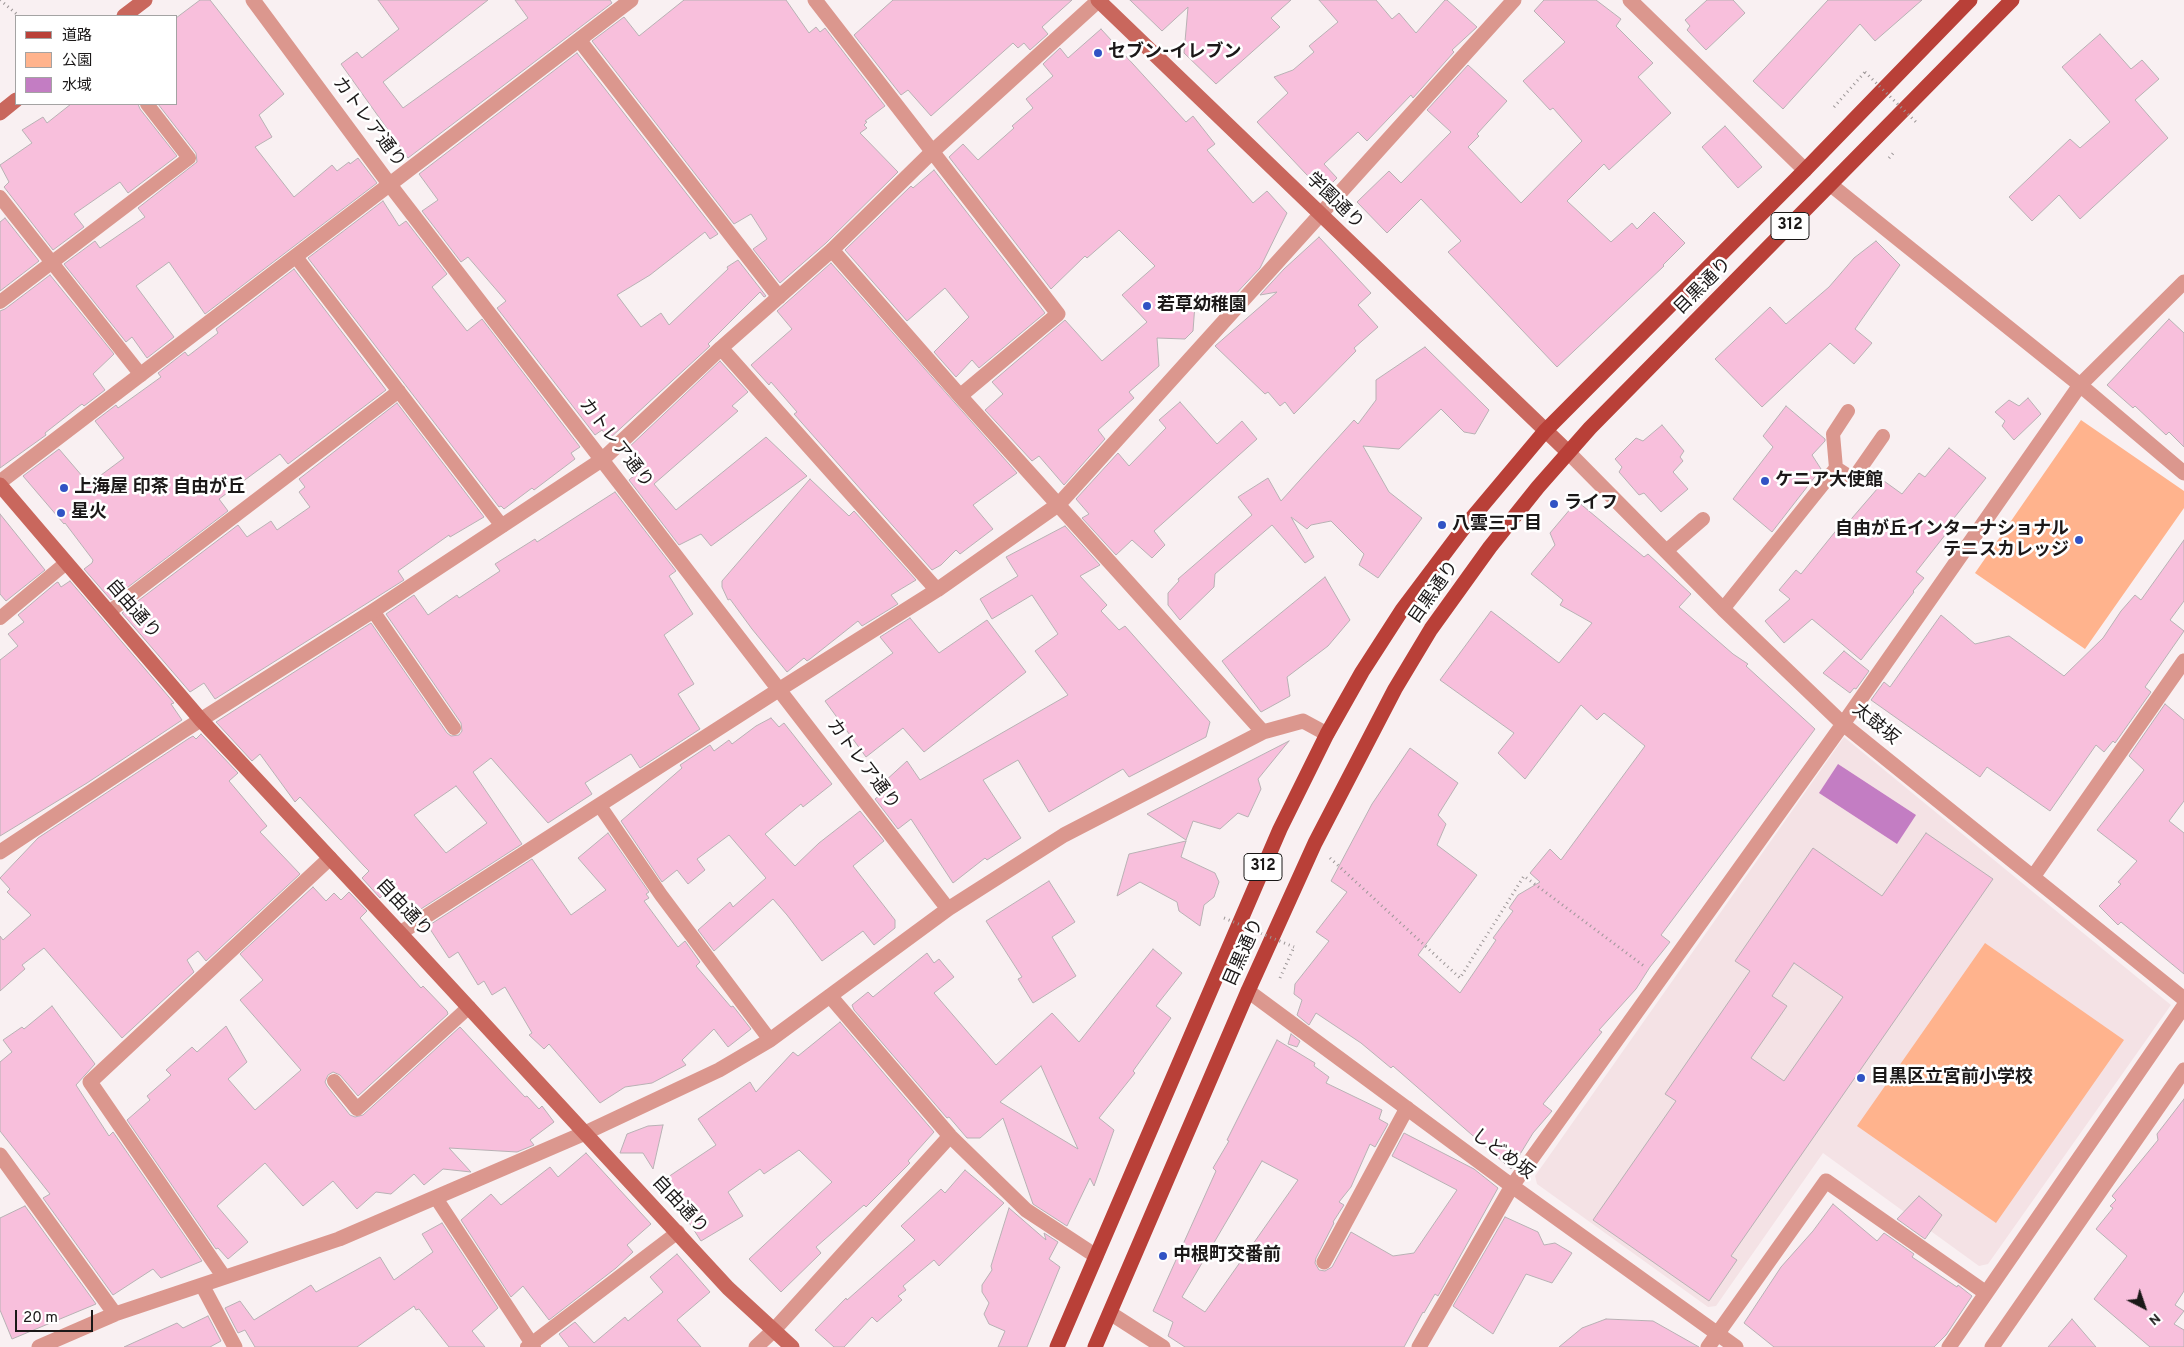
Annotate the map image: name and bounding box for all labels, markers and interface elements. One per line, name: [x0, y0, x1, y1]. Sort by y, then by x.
legend: [15, 15, 178, 105]
text: 道路: [62, 27, 92, 46]
place label: セブン-イレブン: [1108, 42, 1241, 64]
marker: セブン-イレブン: [1092, 47, 1104, 59]
text: 公園: [62, 52, 92, 71]
street label: カトレア通り: [327, 73, 409, 173]
text: 水域: [62, 77, 92, 96]
street label: 学園通り: [1301, 169, 1367, 235]
road number: 312: [1771, 212, 1809, 240]
street label: 目黒通り: [1671, 254, 1737, 320]
place label: 若草幼稚園: [1157, 295, 1247, 317]
marker: 若草幼稚園: [1141, 300, 1153, 312]
street label: カトレア通り: [573, 395, 657, 493]
place label: ケニア大使館: [1775, 470, 1883, 492]
marker: ケニア大使館: [1759, 475, 1771, 487]
place label: 上海屋 印茶 自由が丘: [74, 477, 245, 499]
marker: 上海屋 印茶 自由が丘: [58, 482, 70, 494]
place label: ライフ: [1564, 493, 1618, 515]
marker: ライフ: [1548, 498, 1560, 510]
place label: 星火: [71, 502, 107, 524]
marker: 星火: [55, 507, 67, 519]
place label: 八雲三丁目: [1452, 514, 1542, 536]
marker: 八雲三丁目: [1436, 519, 1448, 531]
place label: 自由が丘インターナショナル テニスカレッジ: [1835, 519, 2069, 562]
marker: 自由が丘インターナショナル テニスカレッジ: [2073, 534, 2085, 546]
street label: 目黒通り: [1406, 557, 1464, 629]
street label: 自由通り: [100, 576, 164, 644]
street label: 太鼓坂: [1847, 700, 1903, 750]
street label: カトレア通り: [821, 715, 903, 815]
road number: 312: [1244, 854, 1282, 880]
street label: 自由通り: [371, 875, 435, 943]
street label: 目黒通り: [1220, 916, 1270, 990]
place label: 目黒区立宮前小学校: [1871, 1067, 2033, 1089]
marker: 目黒区立宮前小学校: [1855, 1072, 1867, 1084]
street label: しどめ坂: [1467, 1125, 1537, 1185]
street label: 自由通り: [647, 1172, 711, 1240]
place label: 中根町交番前: [1173, 1245, 1281, 1267]
marker: 中根町交番前: [1157, 1250, 1169, 1262]
north arrow: [2119, 1282, 2169, 1332]
scale bar: [18, 1300, 95, 1332]
text: 20 m: [23, 1309, 58, 1328]
text: N: [2145, 1309, 2164, 1328]

